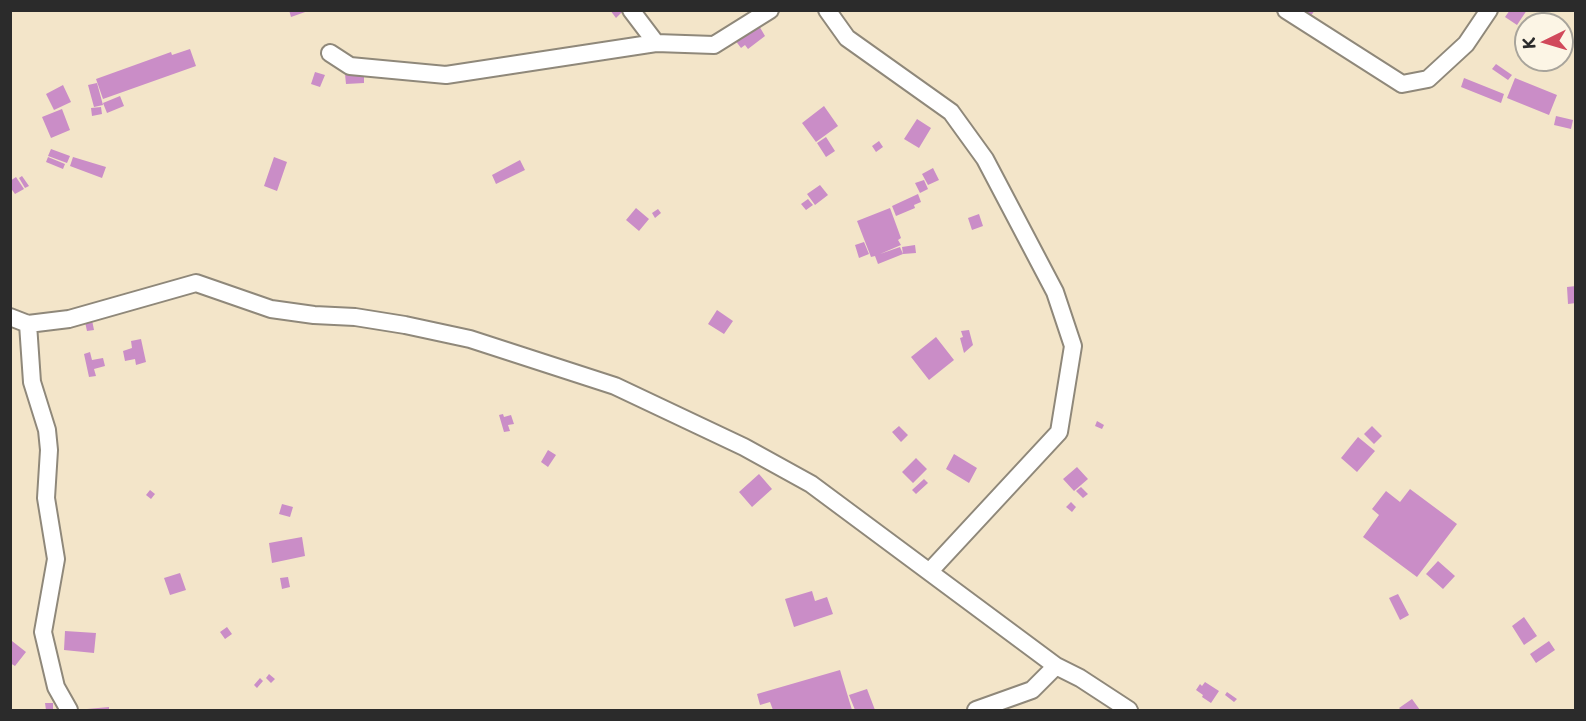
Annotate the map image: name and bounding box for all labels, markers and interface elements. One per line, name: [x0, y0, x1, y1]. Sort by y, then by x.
north arrow: [1514, 12, 1574, 72]
text: K: [1516, 37, 1541, 50]

